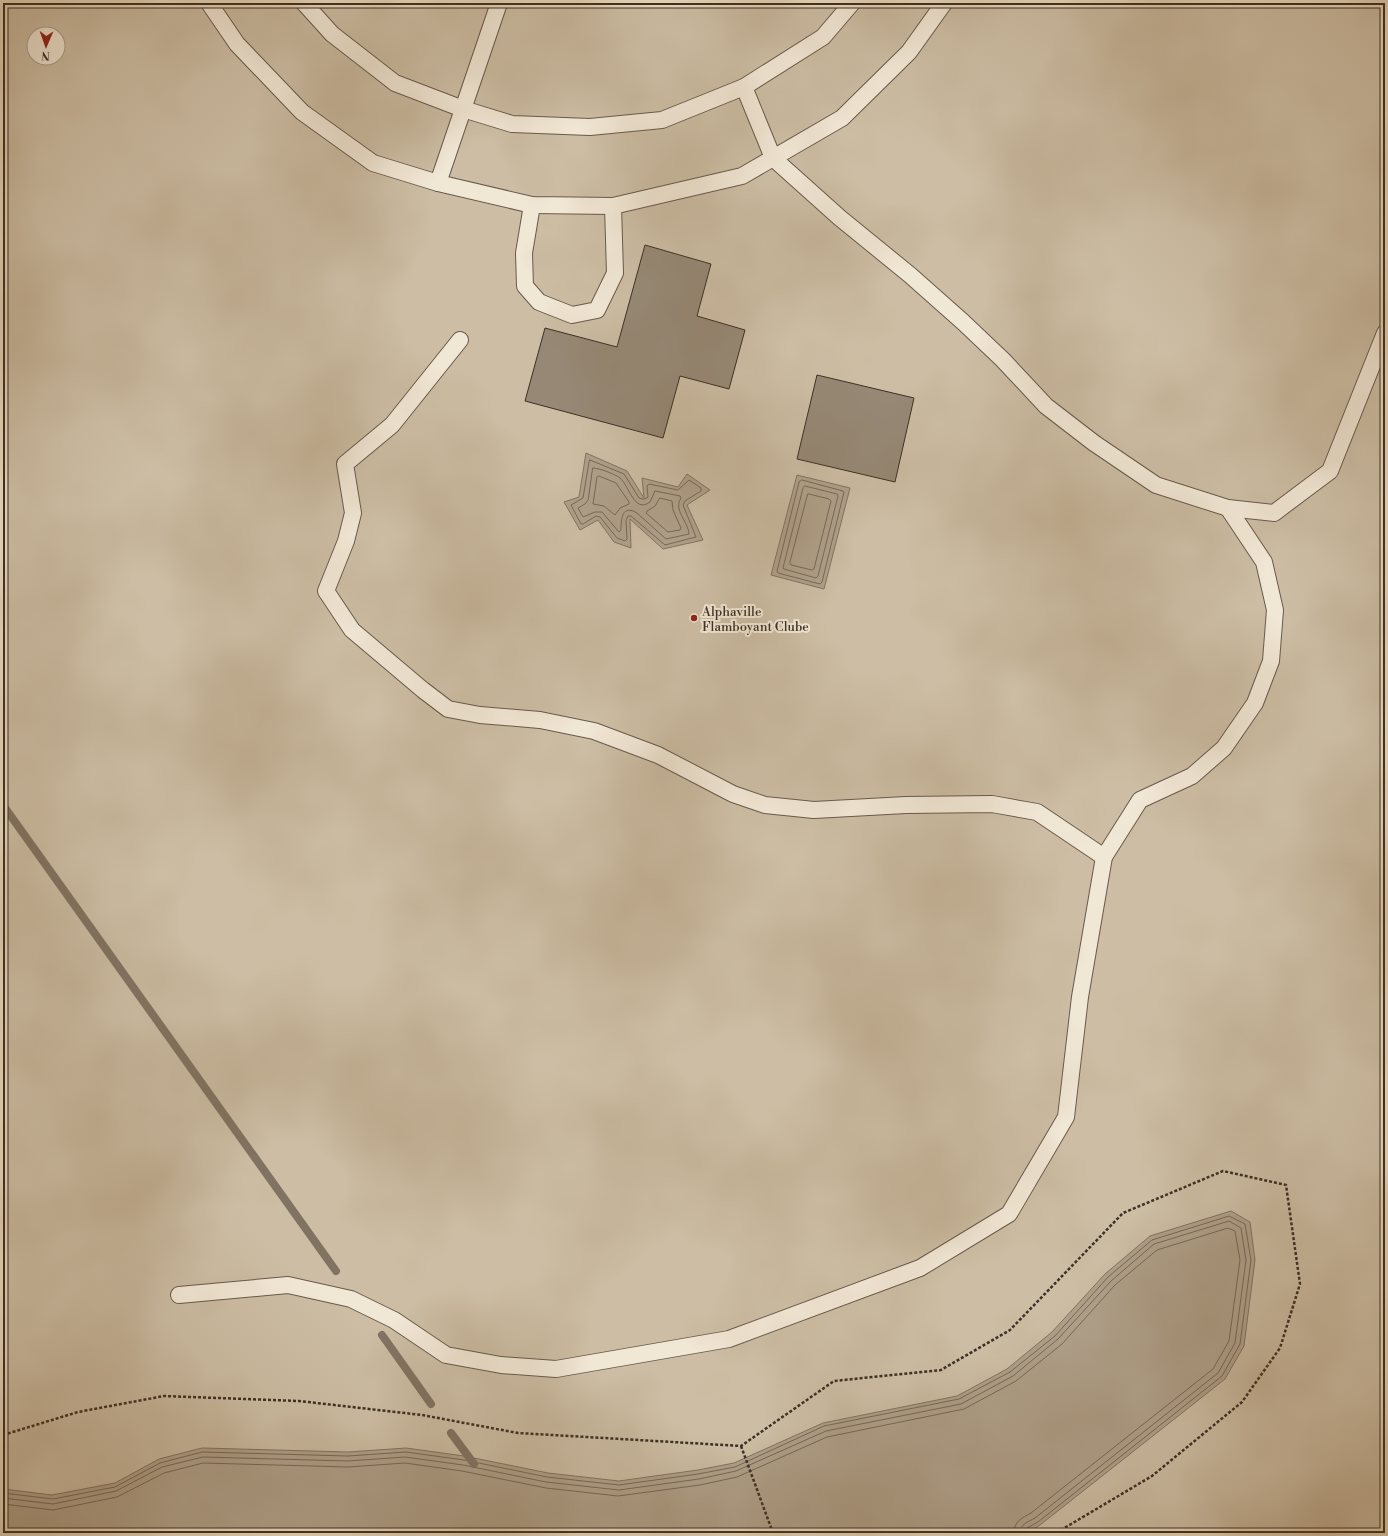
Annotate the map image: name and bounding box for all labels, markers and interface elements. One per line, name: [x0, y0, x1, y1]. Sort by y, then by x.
north arrow: [26, 26, 66, 66]
text: N: [41, 48, 50, 62]
place label: Alphaville Flamboyant Clube: [701, 604, 809, 635]
marker: Alphaville Flamboyant Clube: [689, 613, 699, 623]

